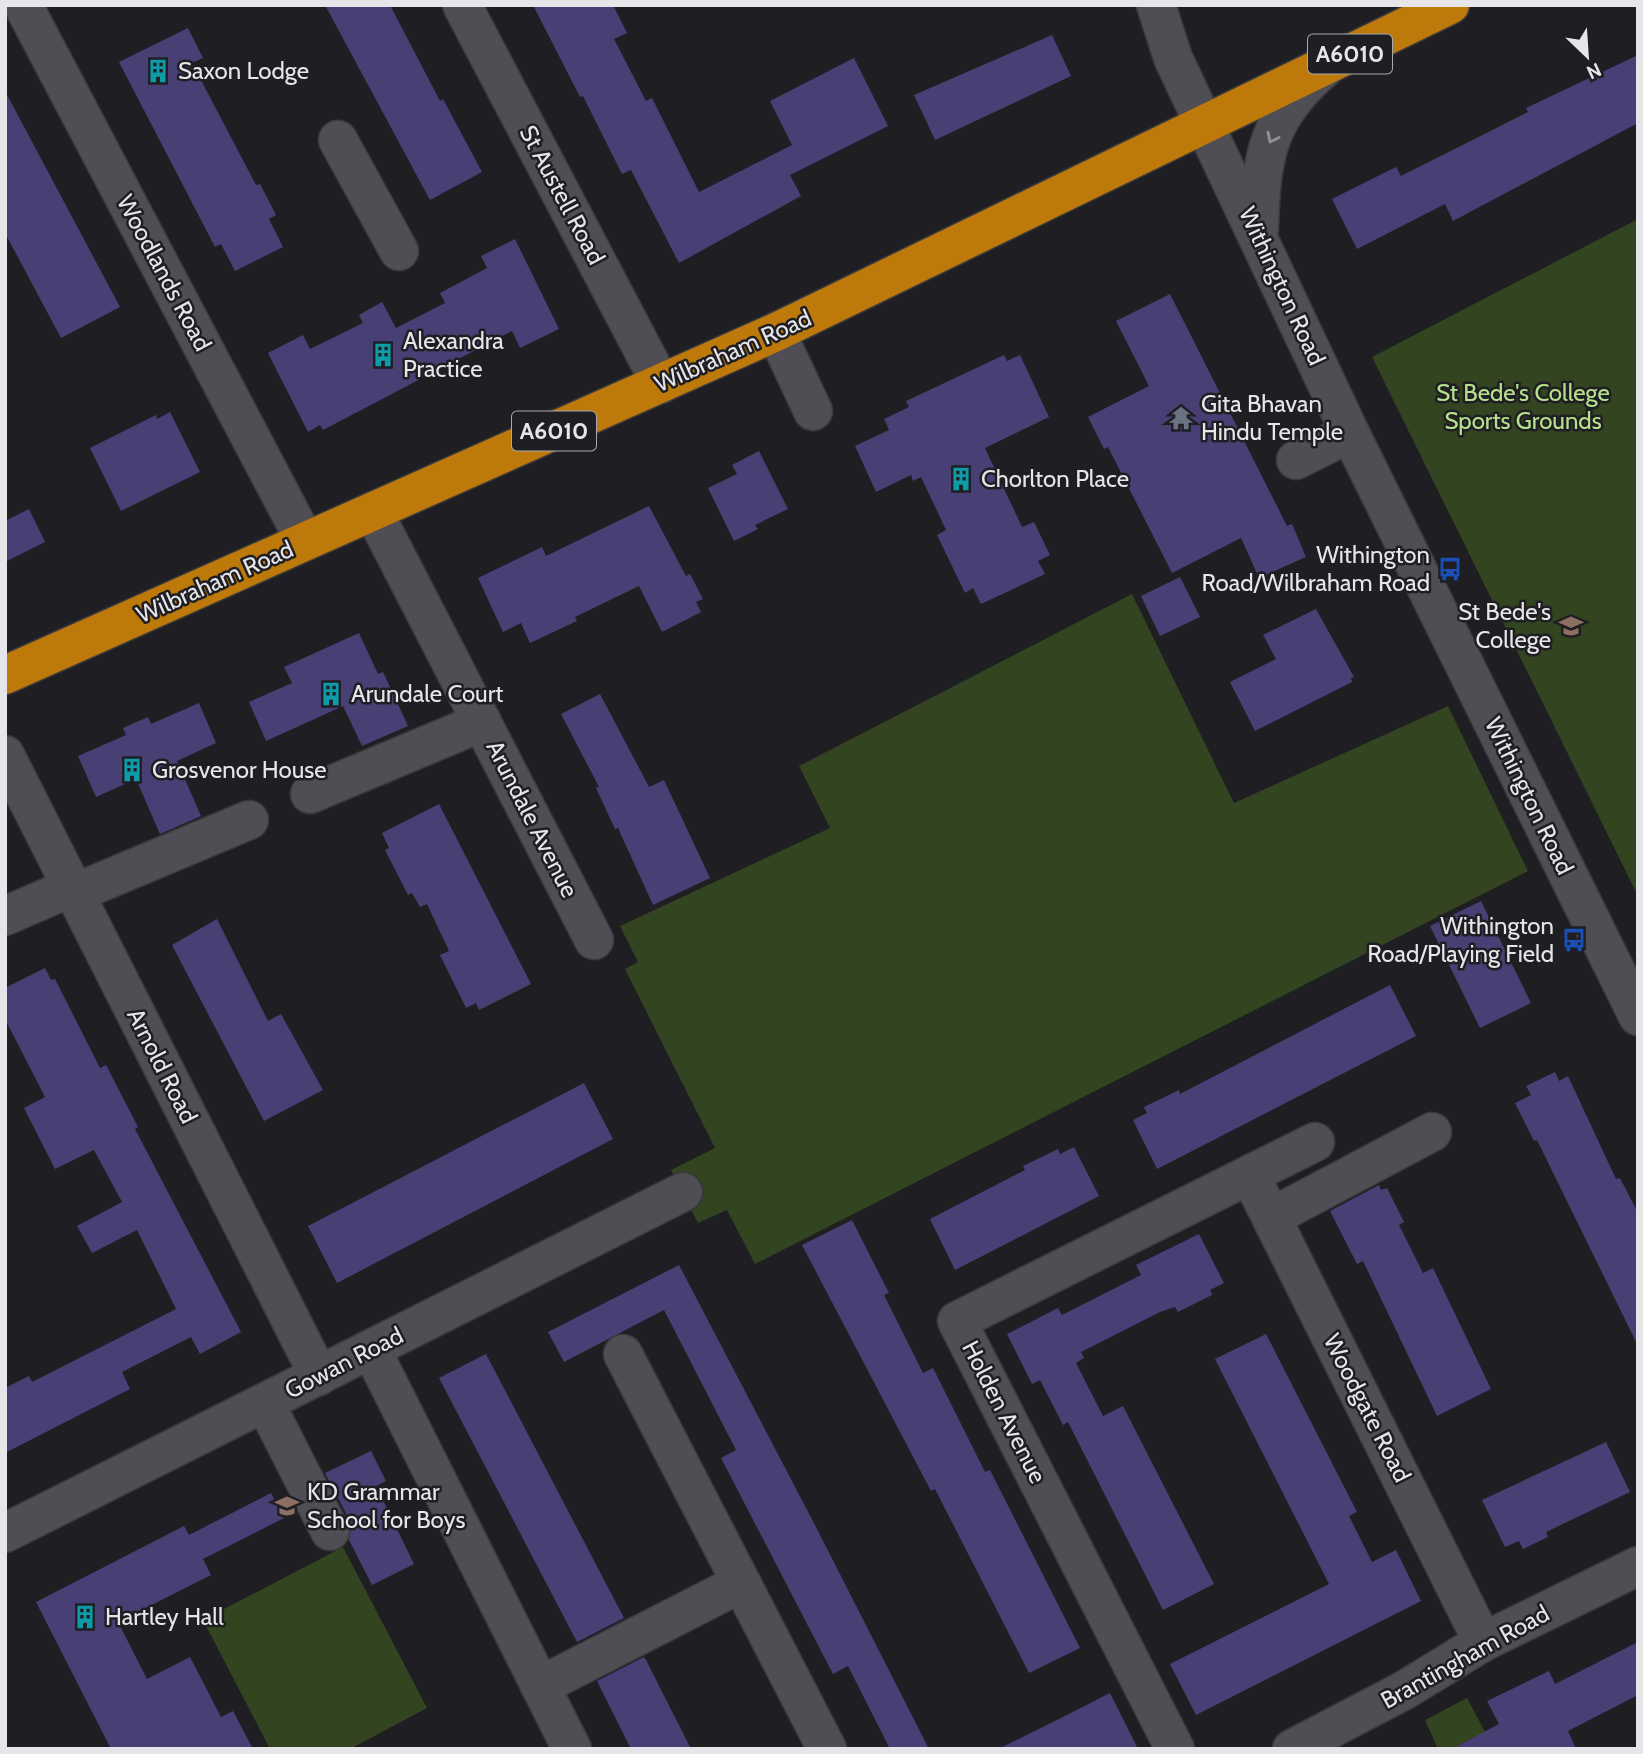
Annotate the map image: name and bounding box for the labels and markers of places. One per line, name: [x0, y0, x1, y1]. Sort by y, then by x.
place label: Saxon Lodge: [178, 56, 309, 85]
building icon: Saxon Lodge: [144, 57, 172, 85]
place label: Alexandra Practice: [403, 326, 504, 383]
building icon: Alexandra Practice: [369, 341, 397, 369]
place label: Gita Bhavan Hindu Temple: [1201, 389, 1343, 446]
temple icon: Gita Bhavan Hindu Temple: [1167, 404, 1195, 432]
place label: Chorlton Place: [981, 464, 1129, 493]
building icon: Chorlton Place: [947, 465, 975, 493]
place label: Withington Road/Wilbraham Road: [1202, 540, 1430, 597]
bus stop icon: Withington Road/Wilbraham Road: [1436, 555, 1464, 583]
place label: St Bede's College: [1458, 597, 1551, 654]
school or university icon: St Bede's College: [1557, 612, 1585, 640]
place label: Arundale Court: [351, 679, 503, 708]
building icon: Arundale Court: [317, 680, 345, 708]
place label: Grosvenor House: [152, 755, 326, 784]
building icon: Grosvenor House: [118, 756, 146, 784]
place label: Withington Road/Playing Field: [1367, 911, 1554, 968]
bus stop icon: Withington Road/Playing Field: [1560, 926, 1588, 954]
place label: KD Grammar School for Boys: [307, 1477, 466, 1534]
school or university icon: KD Grammar School for Boys: [273, 1492, 301, 1520]
place label: Hartley Hall: [105, 1602, 224, 1631]
building icon: Hartley Hall: [71, 1603, 99, 1631]

